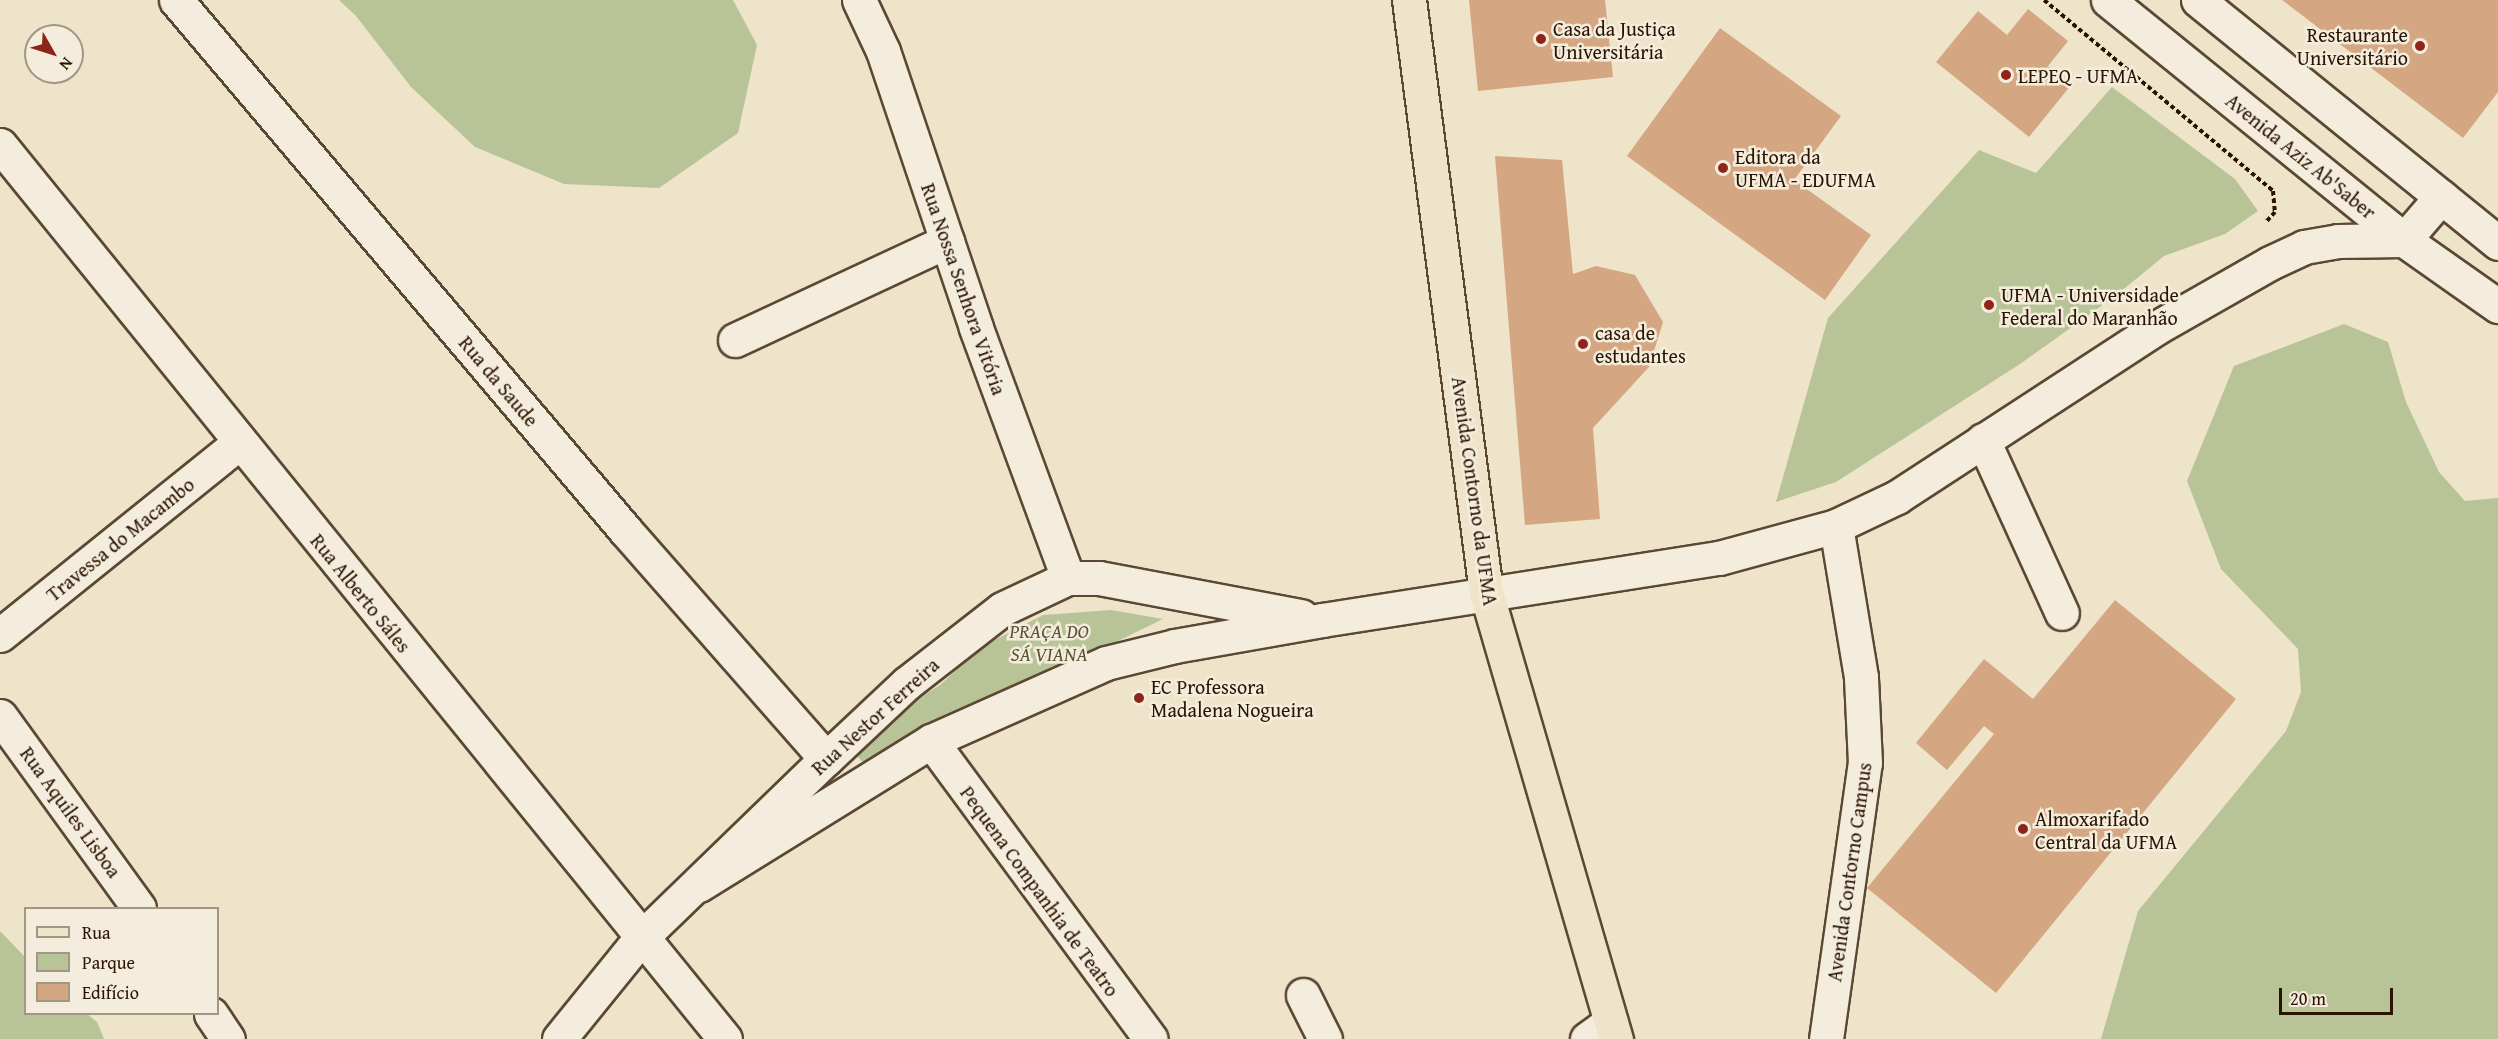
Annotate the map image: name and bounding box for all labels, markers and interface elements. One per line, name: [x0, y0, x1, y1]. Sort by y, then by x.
place label: Casa da Justiça Universitária: [1553, 16, 1676, 63]
place label: Restaurante Universitário: [2297, 22, 2408, 69]
north arrow: [24, 24, 84, 84]
marker: Casa da Justiça Universitária: [1534, 32, 1548, 46]
marker: Restaurante Universitário: [2413, 39, 2427, 53]
text: N: [54, 52, 79, 76]
place label: LEPEQ - UFMA: [2018, 63, 2138, 87]
marker: LEPEQ - UFMA: [1999, 68, 2013, 82]
street label: Avenida Aziz Ab'Saber: [2221, 88, 2381, 224]
place label: Editora da UFMA - EDUFMA: [1735, 144, 1876, 191]
marker: Editora da UFMA - EDUFMA: [1716, 161, 1730, 175]
street label: Rua Nossa Senhora Vitória: [916, 180, 1012, 398]
place label: UFMA - Universidade Federal do Maranhão: [2001, 282, 2179, 329]
marker: UFMA - Universidade Federal do Maranhão: [1982, 298, 1996, 312]
place label: casa de estudantes: [1595, 320, 1686, 367]
street label: Rua da Saude: [454, 331, 544, 431]
marker: casa de estudantes: [1576, 337, 1590, 351]
street label: Avenida Contorno da UFMA: [1447, 375, 1503, 607]
street label: Travessa do Macambo: [41, 472, 199, 606]
street label: Rua Alberto Sáles: [306, 529, 416, 657]
park label: PRAÇA DO SÁ VIANA: [1009, 619, 1089, 666]
street label: Rua Nestor Ferreira: [806, 652, 944, 780]
place label: EC Professora Madalena Nogueira: [1151, 674, 1314, 721]
marker: EC Professora Madalena Nogueira: [1132, 691, 1146, 705]
street label: Rua Aquiles Lisboa: [15, 742, 127, 882]
street label: Avenida Contorno Campus: [1822, 761, 1876, 983]
street label: Pequena Companhia de Teatro: [956, 781, 1124, 1001]
place label: Almoxarifado Central da UFMA: [2035, 806, 2177, 853]
marker: Almoxarifado Central da UFMA: [2016, 822, 2030, 836]
legend: [24, 907, 219, 1015]
text: Rua: [82, 919, 111, 946]
text: Parque: [82, 949, 135, 976]
scale bar: [2282, 976, 2396, 1014]
text: Edifício: [82, 979, 139, 1006]
text: 20 m: [2290, 985, 2326, 1012]

